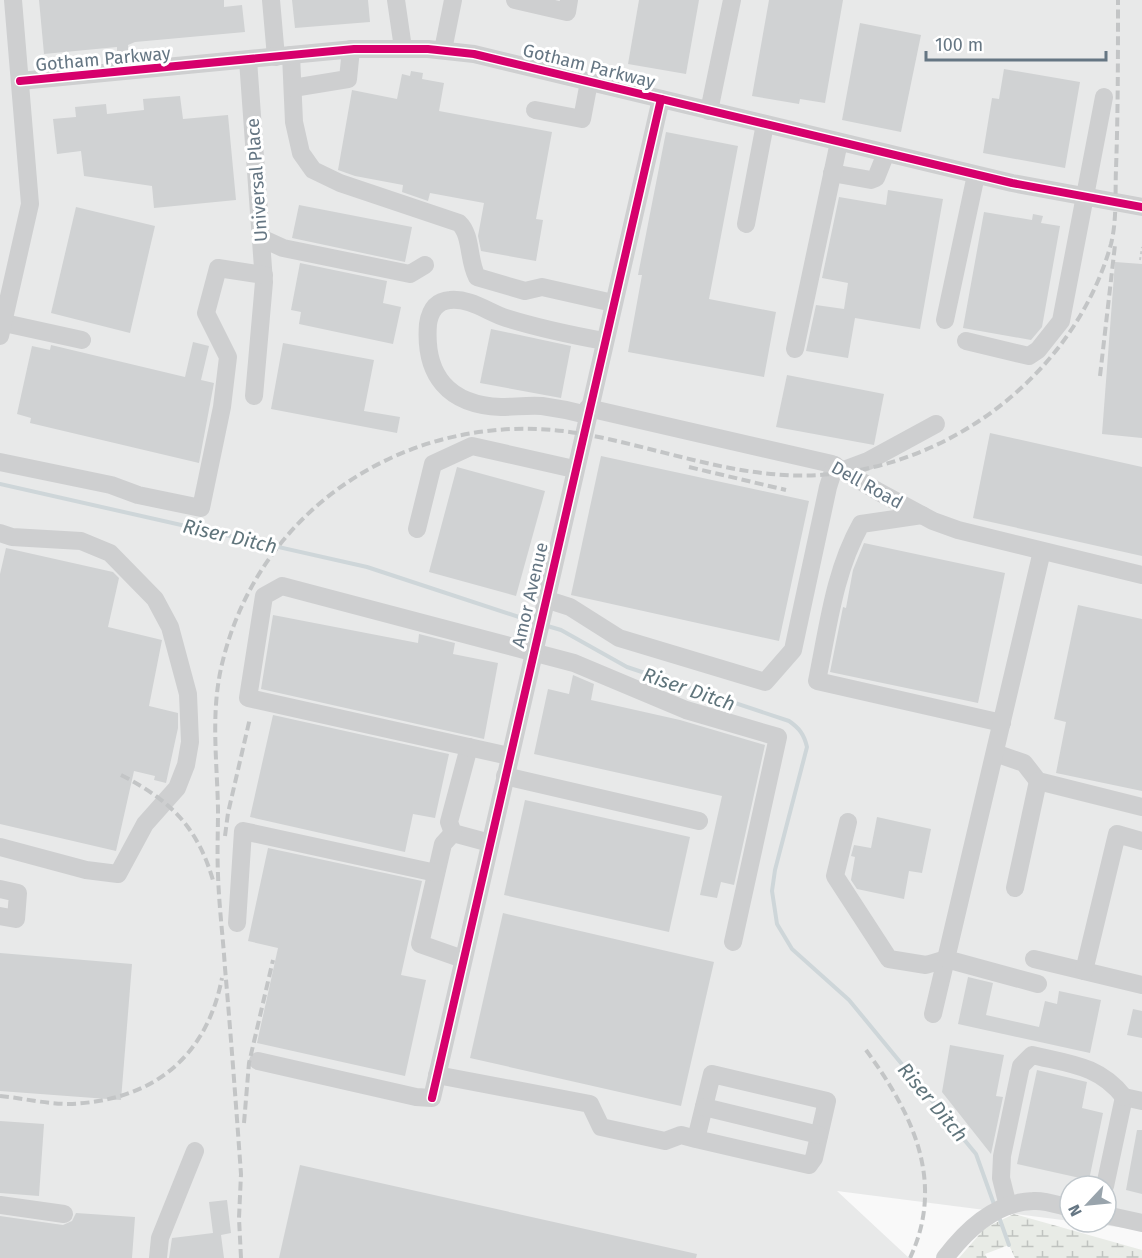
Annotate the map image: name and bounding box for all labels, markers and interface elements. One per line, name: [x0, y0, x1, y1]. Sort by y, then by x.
scale bar: [926, 24, 1106, 62]
text: 100 m: [935, 34, 983, 56]
street label: Gotham Parkway: [521, 39, 657, 93]
street label: Gotham Parkway: [35, 42, 172, 76]
street label: Universal Place: [242, 117, 272, 243]
street label: Dell Road: [827, 456, 907, 514]
water label: Riser Ditch: [181, 514, 279, 558]
street label: Amor Avenue: [507, 540, 553, 650]
water label: Riser Ditch: [640, 662, 738, 716]
water label: Riser Ditch: [893, 1057, 973, 1147]
north arrow: [1058, 1174, 1118, 1234]
text: N: [1064, 1201, 1086, 1219]

